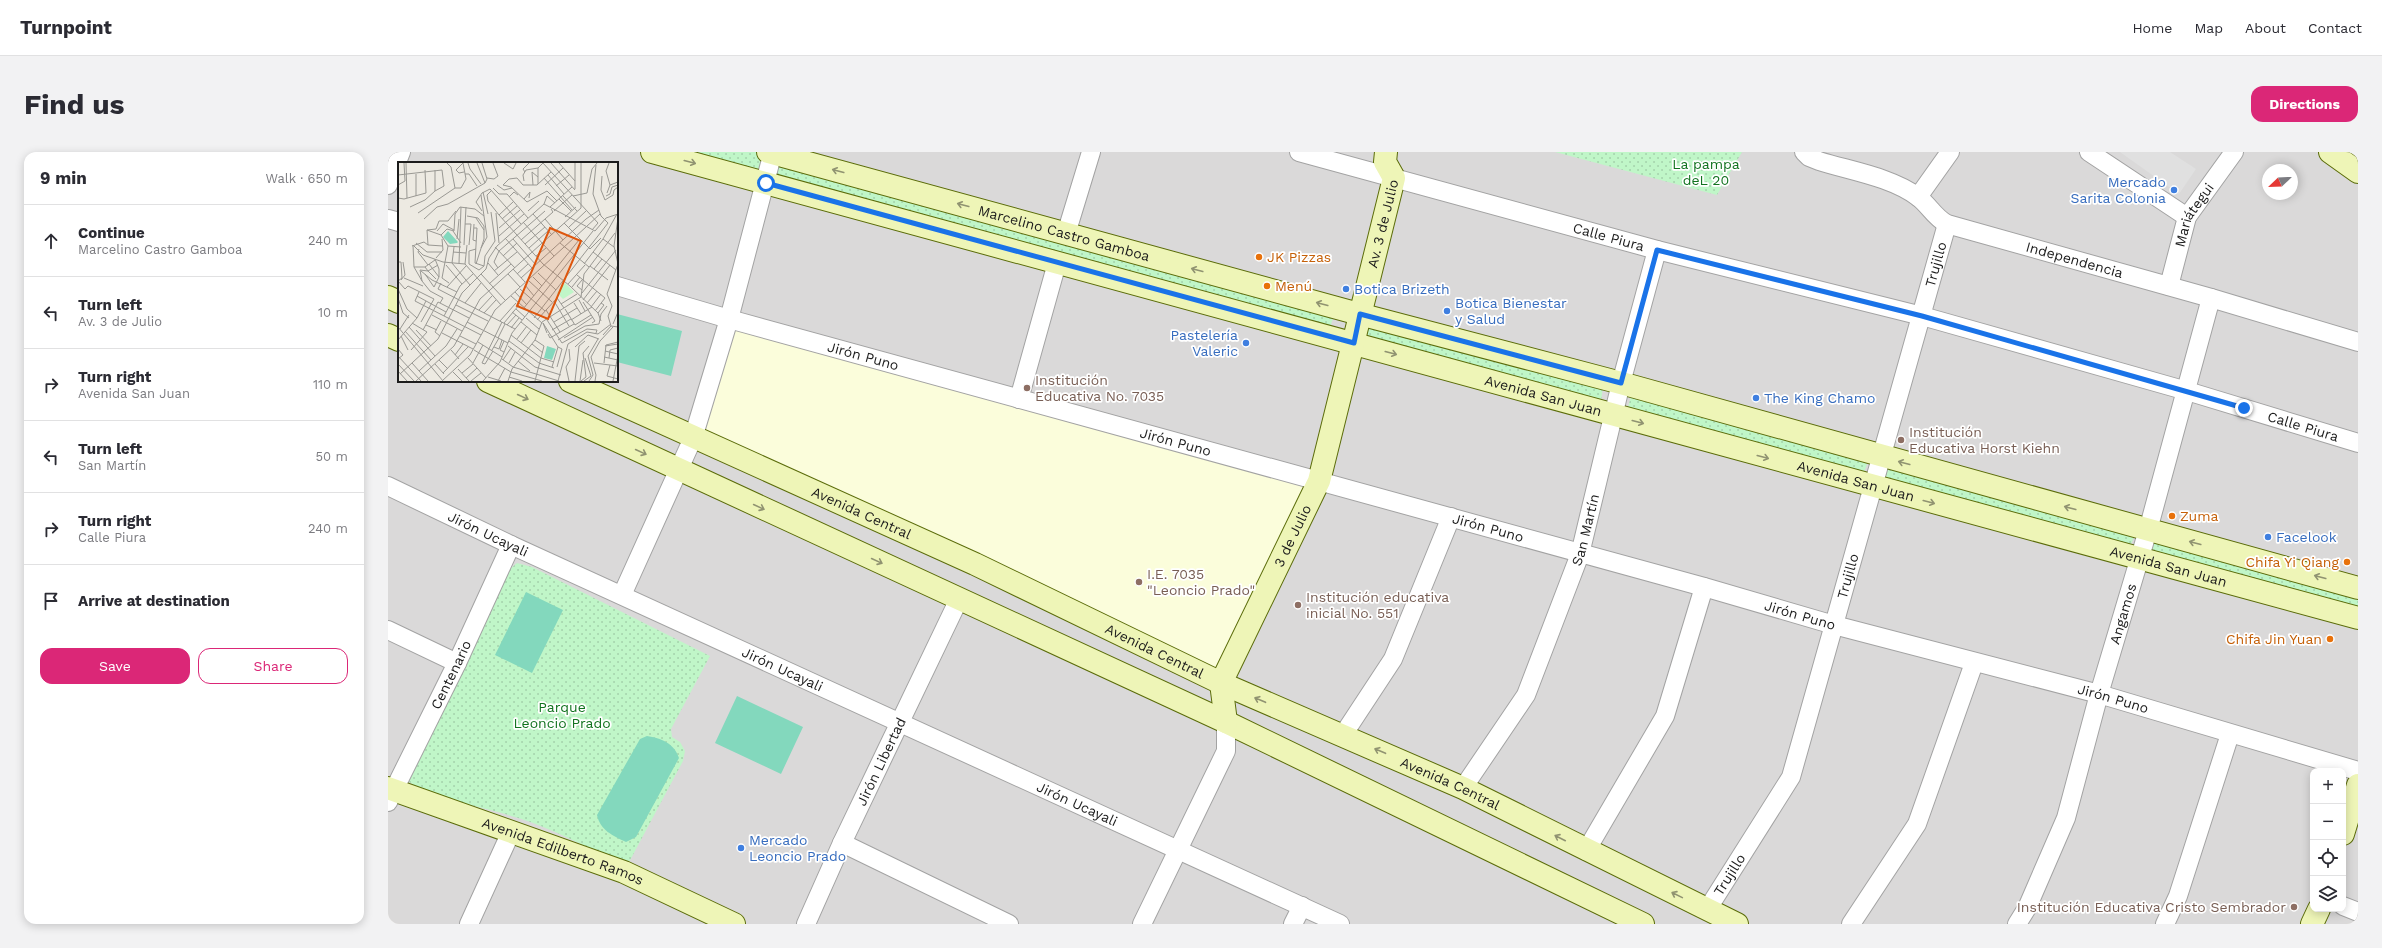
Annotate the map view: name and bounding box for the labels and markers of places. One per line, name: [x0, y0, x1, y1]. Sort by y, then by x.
place label: Mercado Sarita Colonia: [2071, 174, 2166, 206]
marker: Mercado Sarita Colonia: [2169, 185, 2179, 195]
place label: JK Pizzas: [1267, 249, 1331, 265]
marker: JK Pizzas: [1254, 252, 1264, 262]
place label: Menú: [1275, 278, 1312, 294]
marker: Menú: [1262, 281, 1272, 291]
place label: Botica Brizeth: [1354, 281, 1450, 297]
marker: Botica Brizeth: [1341, 284, 1351, 294]
place label: Botica Bienestar y Salud: [1455, 295, 1567, 327]
marker: Botica Bienestar y Salud: [1442, 306, 1452, 316]
place label: Pastelería Valeric: [1170, 327, 1238, 359]
marker: Pastelería Valeric: [1241, 338, 1251, 348]
place label: Institución Educativa No. 7035: [1035, 372, 1164, 404]
marker: Institución Educativa No. 7035: [1022, 383, 1032, 393]
place label: The King Chamo: [1764, 390, 1875, 406]
marker: The King Chamo: [1751, 393, 1761, 403]
place label: Institución Educativa Horst Kiehn: [1909, 424, 2060, 456]
marker: Institución Educativa Horst Kiehn: [1896, 435, 1906, 445]
place label: Zuma: [2180, 508, 2219, 524]
marker: Zuma: [2167, 511, 2177, 521]
place label: Facelook: [2276, 529, 2337, 545]
marker: Facelook: [2263, 532, 2273, 542]
place label: Chifa Yi Qiang: [2245, 554, 2340, 570]
marker: Chifa Yi Qiang: [2342, 557, 2352, 567]
place label: I.E. 7035 "Leoncio Prado": [1147, 566, 1255, 598]
marker: I.E. 7035 "Leoncio Prado": [1134, 577, 1144, 587]
place label: Institución educativa inicial No. 551: [1306, 589, 1449, 621]
marker: Institución educativa inicial No. 551: [1293, 600, 1303, 610]
place label: Chifa Jin Yuan: [2226, 631, 2322, 647]
marker: Chifa Jin Yuan: [2325, 634, 2335, 644]
place label: Mercado Leoncio Prado: [749, 832, 846, 864]
marker: Mercado Leoncio Prado: [736, 843, 746, 853]
place label: Institución Educativa Cristo Sembrador: [2017, 899, 2286, 915]
marker: Institución Educativa Cristo Sembrador: [2289, 902, 2299, 912]

